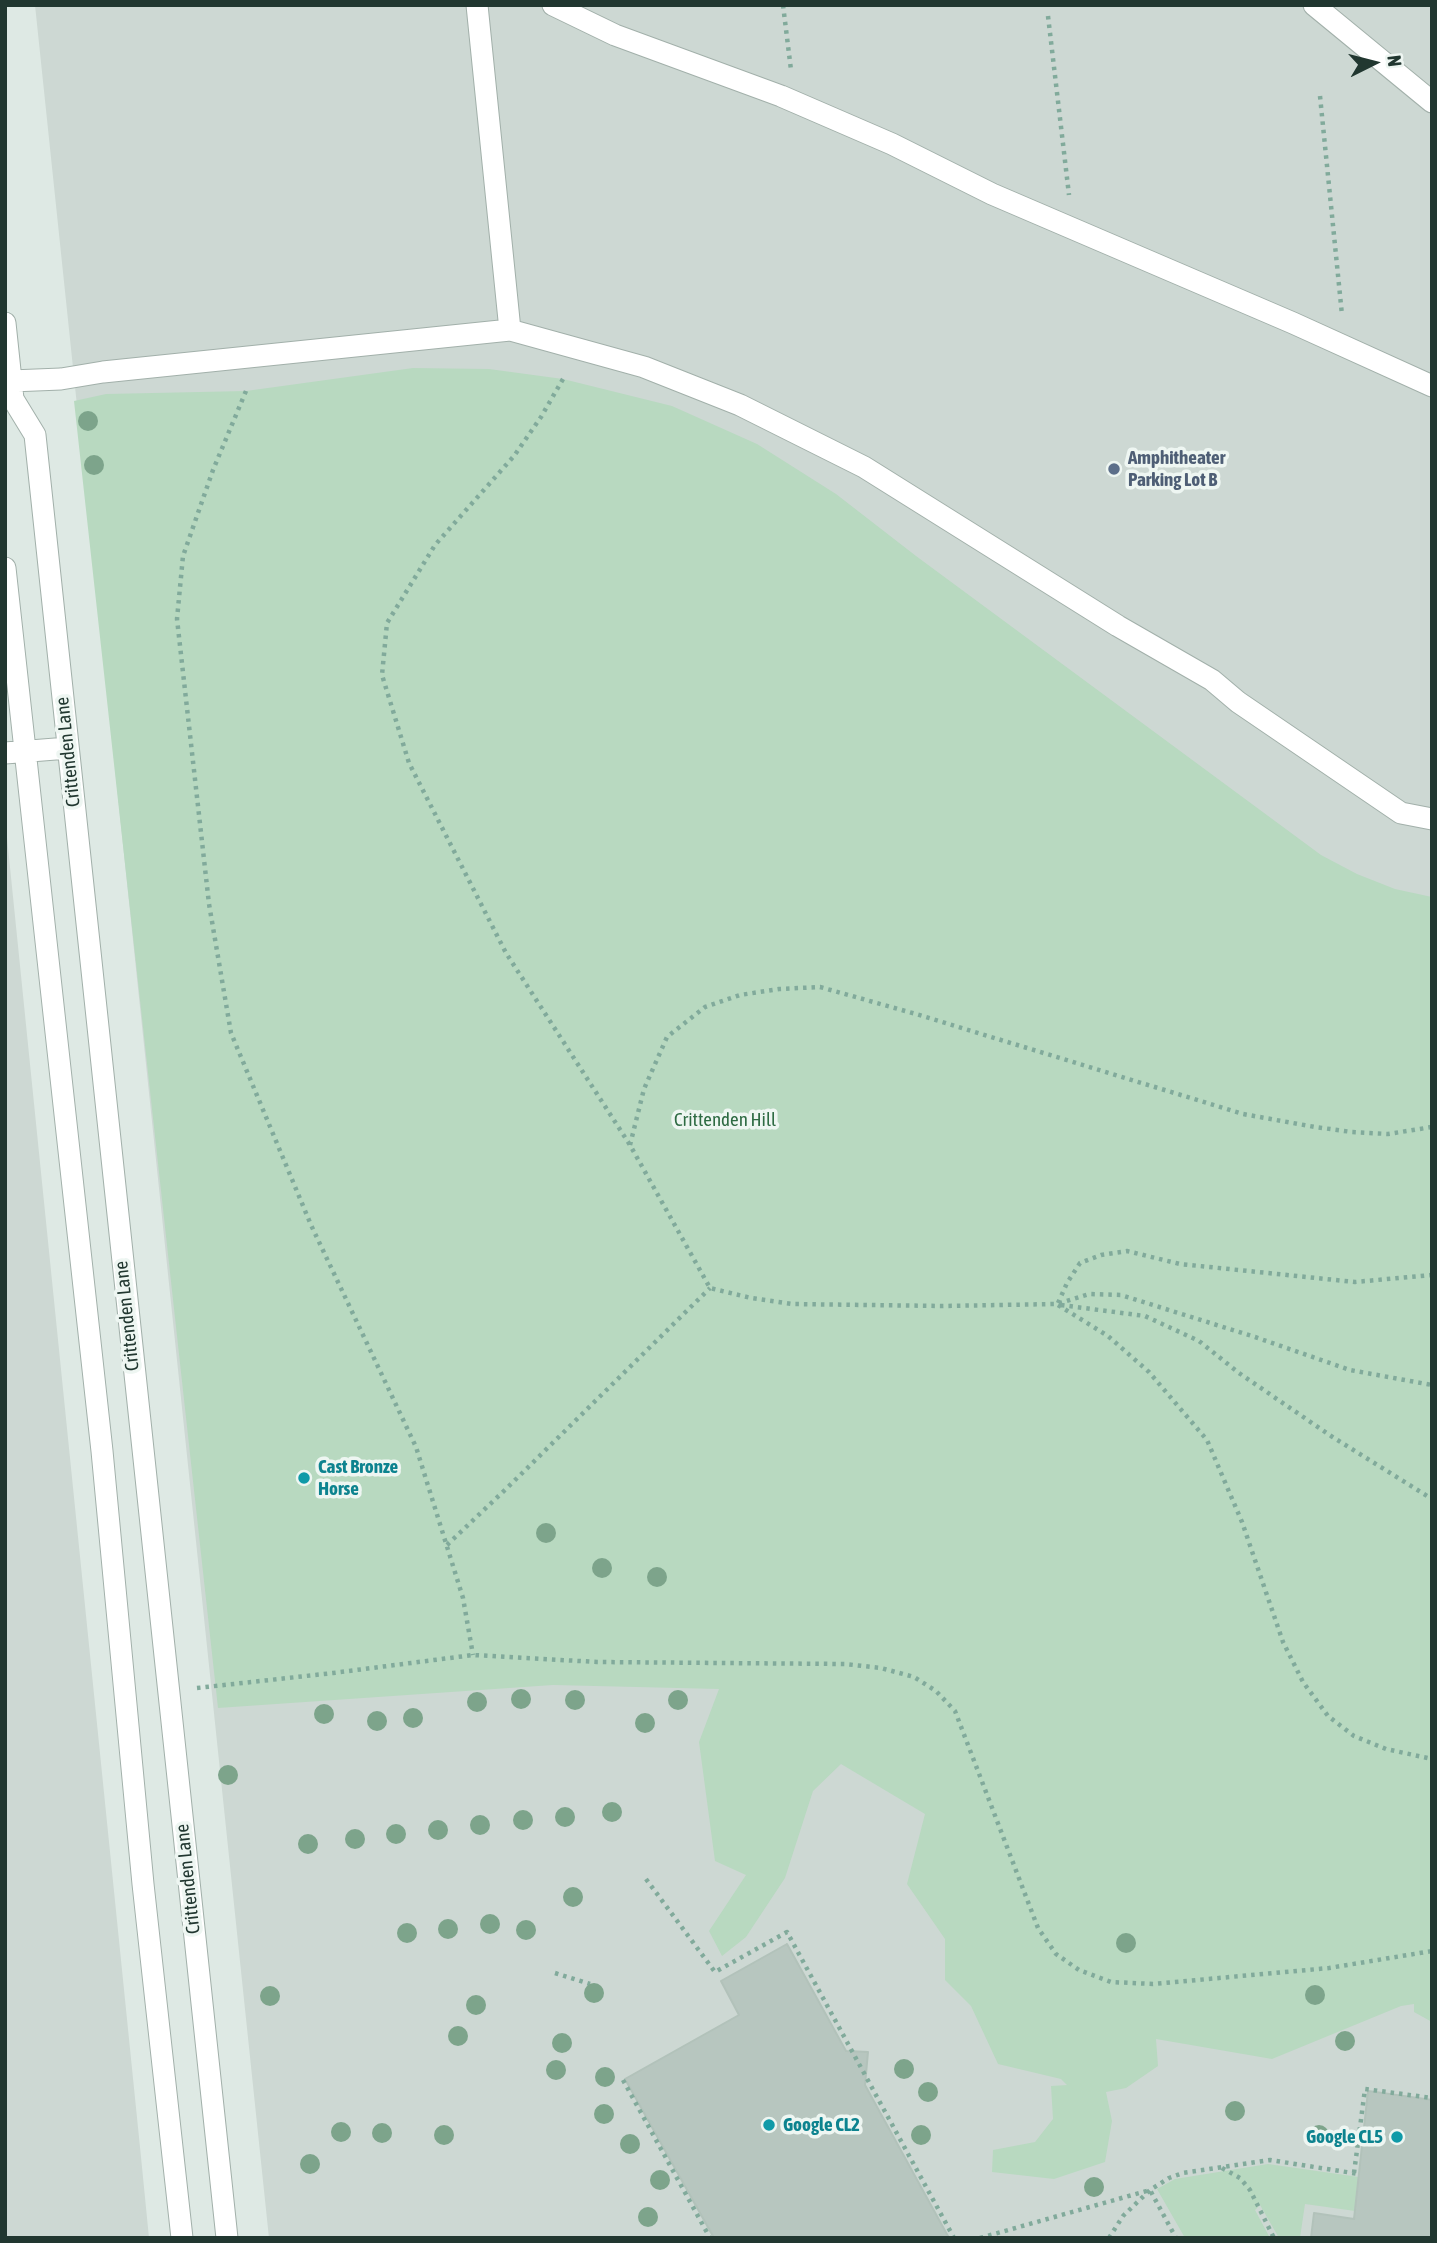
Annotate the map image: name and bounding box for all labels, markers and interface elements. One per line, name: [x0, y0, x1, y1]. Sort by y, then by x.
north arrow: [1339, 28, 1409, 98]
text: N: [1383, 54, 1406, 68]
place label: Amphitheater Parking Lot B: [1128, 447, 1225, 491]
marker: Amphitheater Parking Lot B: [1106, 461, 1122, 477]
street label: Crittenden Lane: [51, 696, 85, 808]
park label: Crittenden Hill: [674, 1109, 776, 1131]
street label: Crittenden Lane: [110, 1260, 144, 1372]
place label: Cast Bronze Horse: [318, 1456, 398, 1500]
marker: Cast Bronze Horse: [296, 1470, 312, 1486]
street label: Crittenden Lane: [171, 1823, 205, 1935]
place label: Google CL2: [783, 2114, 860, 2136]
marker: Google CL2: [761, 2117, 777, 2133]
place label: Google CL5: [1306, 2126, 1383, 2148]
marker: Google CL5: [1389, 2129, 1405, 2145]

